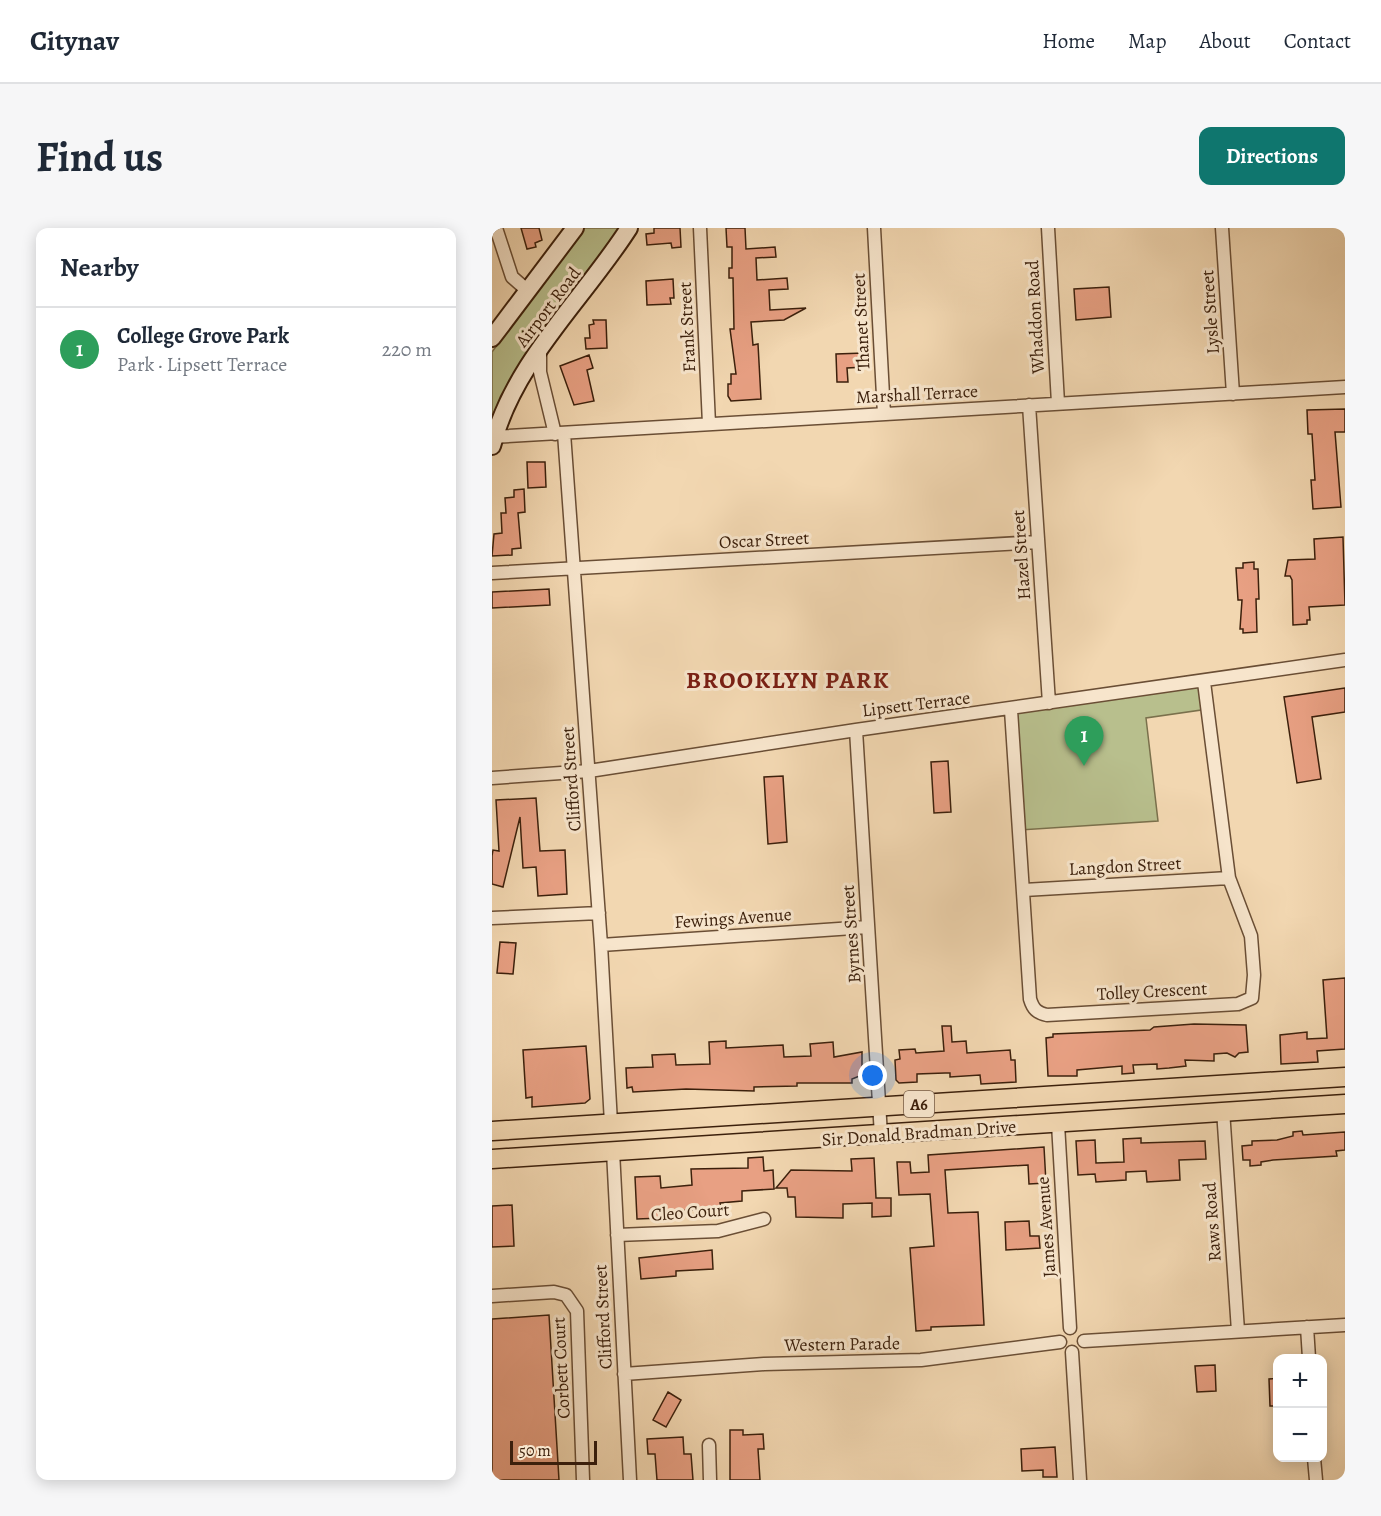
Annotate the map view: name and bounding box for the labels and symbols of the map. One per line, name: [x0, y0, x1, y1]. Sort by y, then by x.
street label: Whaddon Road: [1020, 259, 1050, 375]
street label: Airport Road: [509, 262, 586, 353]
street label: Lysle Street: [1195, 269, 1225, 355]
street label: Thanet Street: [846, 272, 876, 372]
street label: Frank Street: [673, 281, 701, 373]
street label: Marshall Terrace: [855, 379, 979, 409]
street label: Hazel Street: [1006, 509, 1036, 601]
street label: Oscar Street: [718, 526, 810, 554]
district label: BROOKLYN PARK: [686, 664, 890, 696]
street label: Lipsett Terrace: [861, 685, 971, 723]
pin: 1: [1064, 716, 1104, 766]
street label: Clifford Street: [555, 726, 587, 832]
street label: Langdon Street: [1068, 851, 1182, 881]
street label: Byrnes Street: [836, 884, 866, 984]
street label: Fewings Avenue: [674, 902, 792, 934]
street label: Tolley Crescent: [1096, 976, 1208, 1006]
your location: [858, 1061, 887, 1090]
road number: A6: [904, 1091, 934, 1117]
street label: Sir Donald Bradman Drive: [821, 1114, 1017, 1152]
street label: James Avenue: [1030, 1176, 1062, 1278]
street label: Raws Road: [1197, 1181, 1227, 1263]
street label: Cleo Court: [650, 1197, 730, 1227]
street label: Clifford Street: [588, 1264, 618, 1370]
street label: Corbett Court: [546, 1316, 576, 1419]
street label: Western Parade: [783, 1331, 900, 1357]
scale bar: [510, 1438, 597, 1466]

